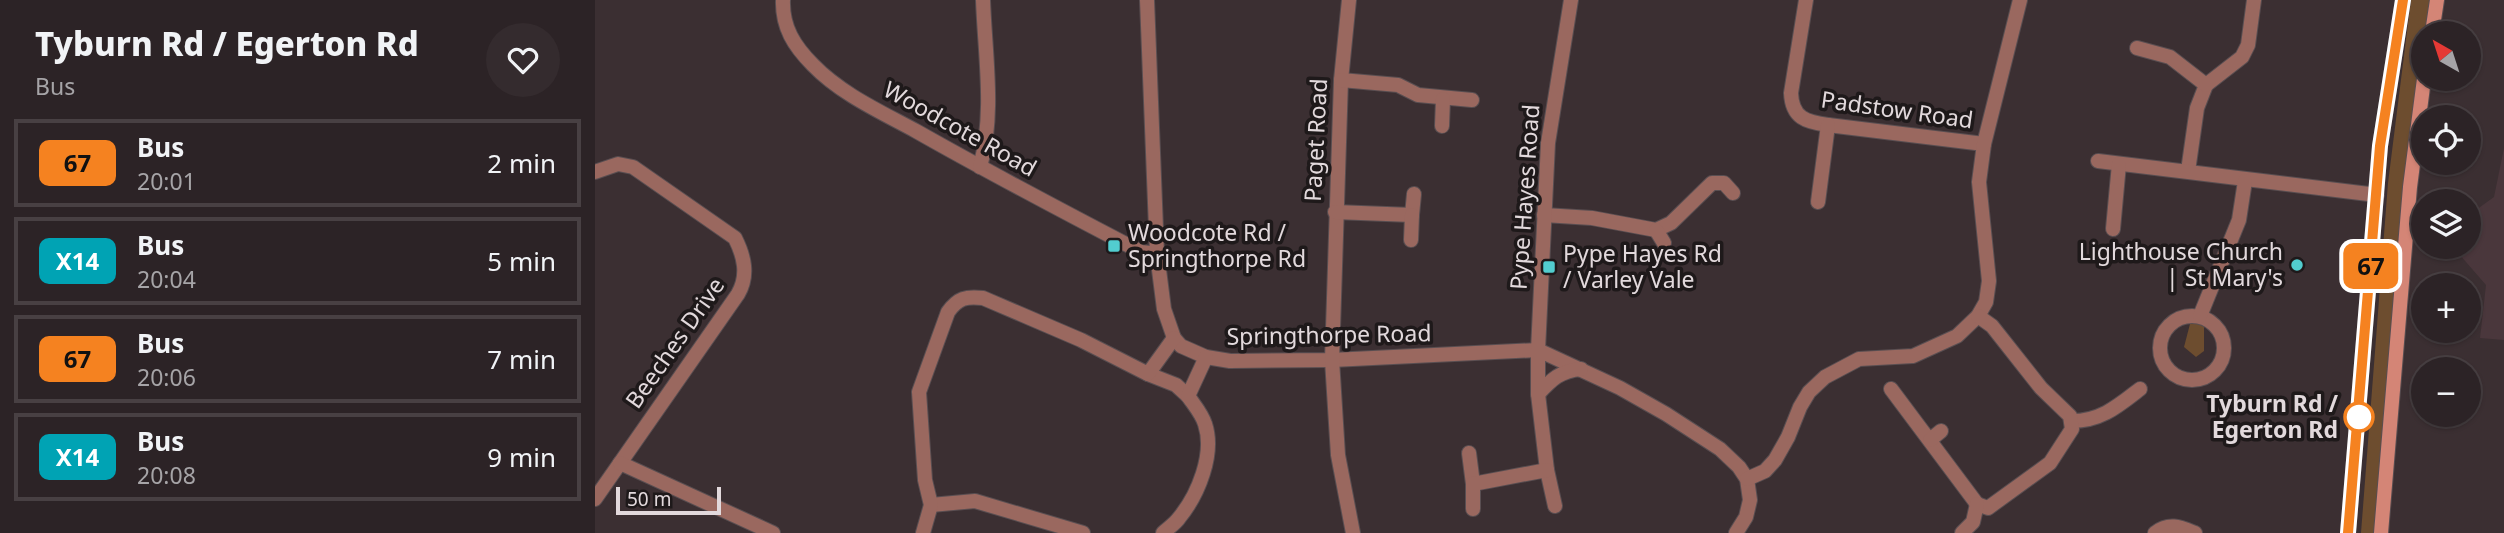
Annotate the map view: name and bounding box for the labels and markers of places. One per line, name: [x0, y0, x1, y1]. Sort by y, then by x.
place label: Woodcote Rd / Springthorpe Rd: [1128, 216, 1306, 274]
place label: Lighthouse Church | St Mary's: [2079, 235, 2283, 293]
place label: Pype Hayes Rd / Varley Vale: [1563, 237, 1722, 295]
marker: Woodcote Rd / Springthorpe Rd: [1106, 238, 1122, 254]
marker: Lighthouse Church | St Mary's: [2289, 257, 2305, 273]
marker: Pype Hayes Rd / Varley Vale: [1541, 259, 1557, 275]
place label: Tyburn Rd / Egerton Rd: [2206, 387, 2338, 445]
marker: Tyburn Rd / Egerton Rd: [2344, 402, 2374, 432]

